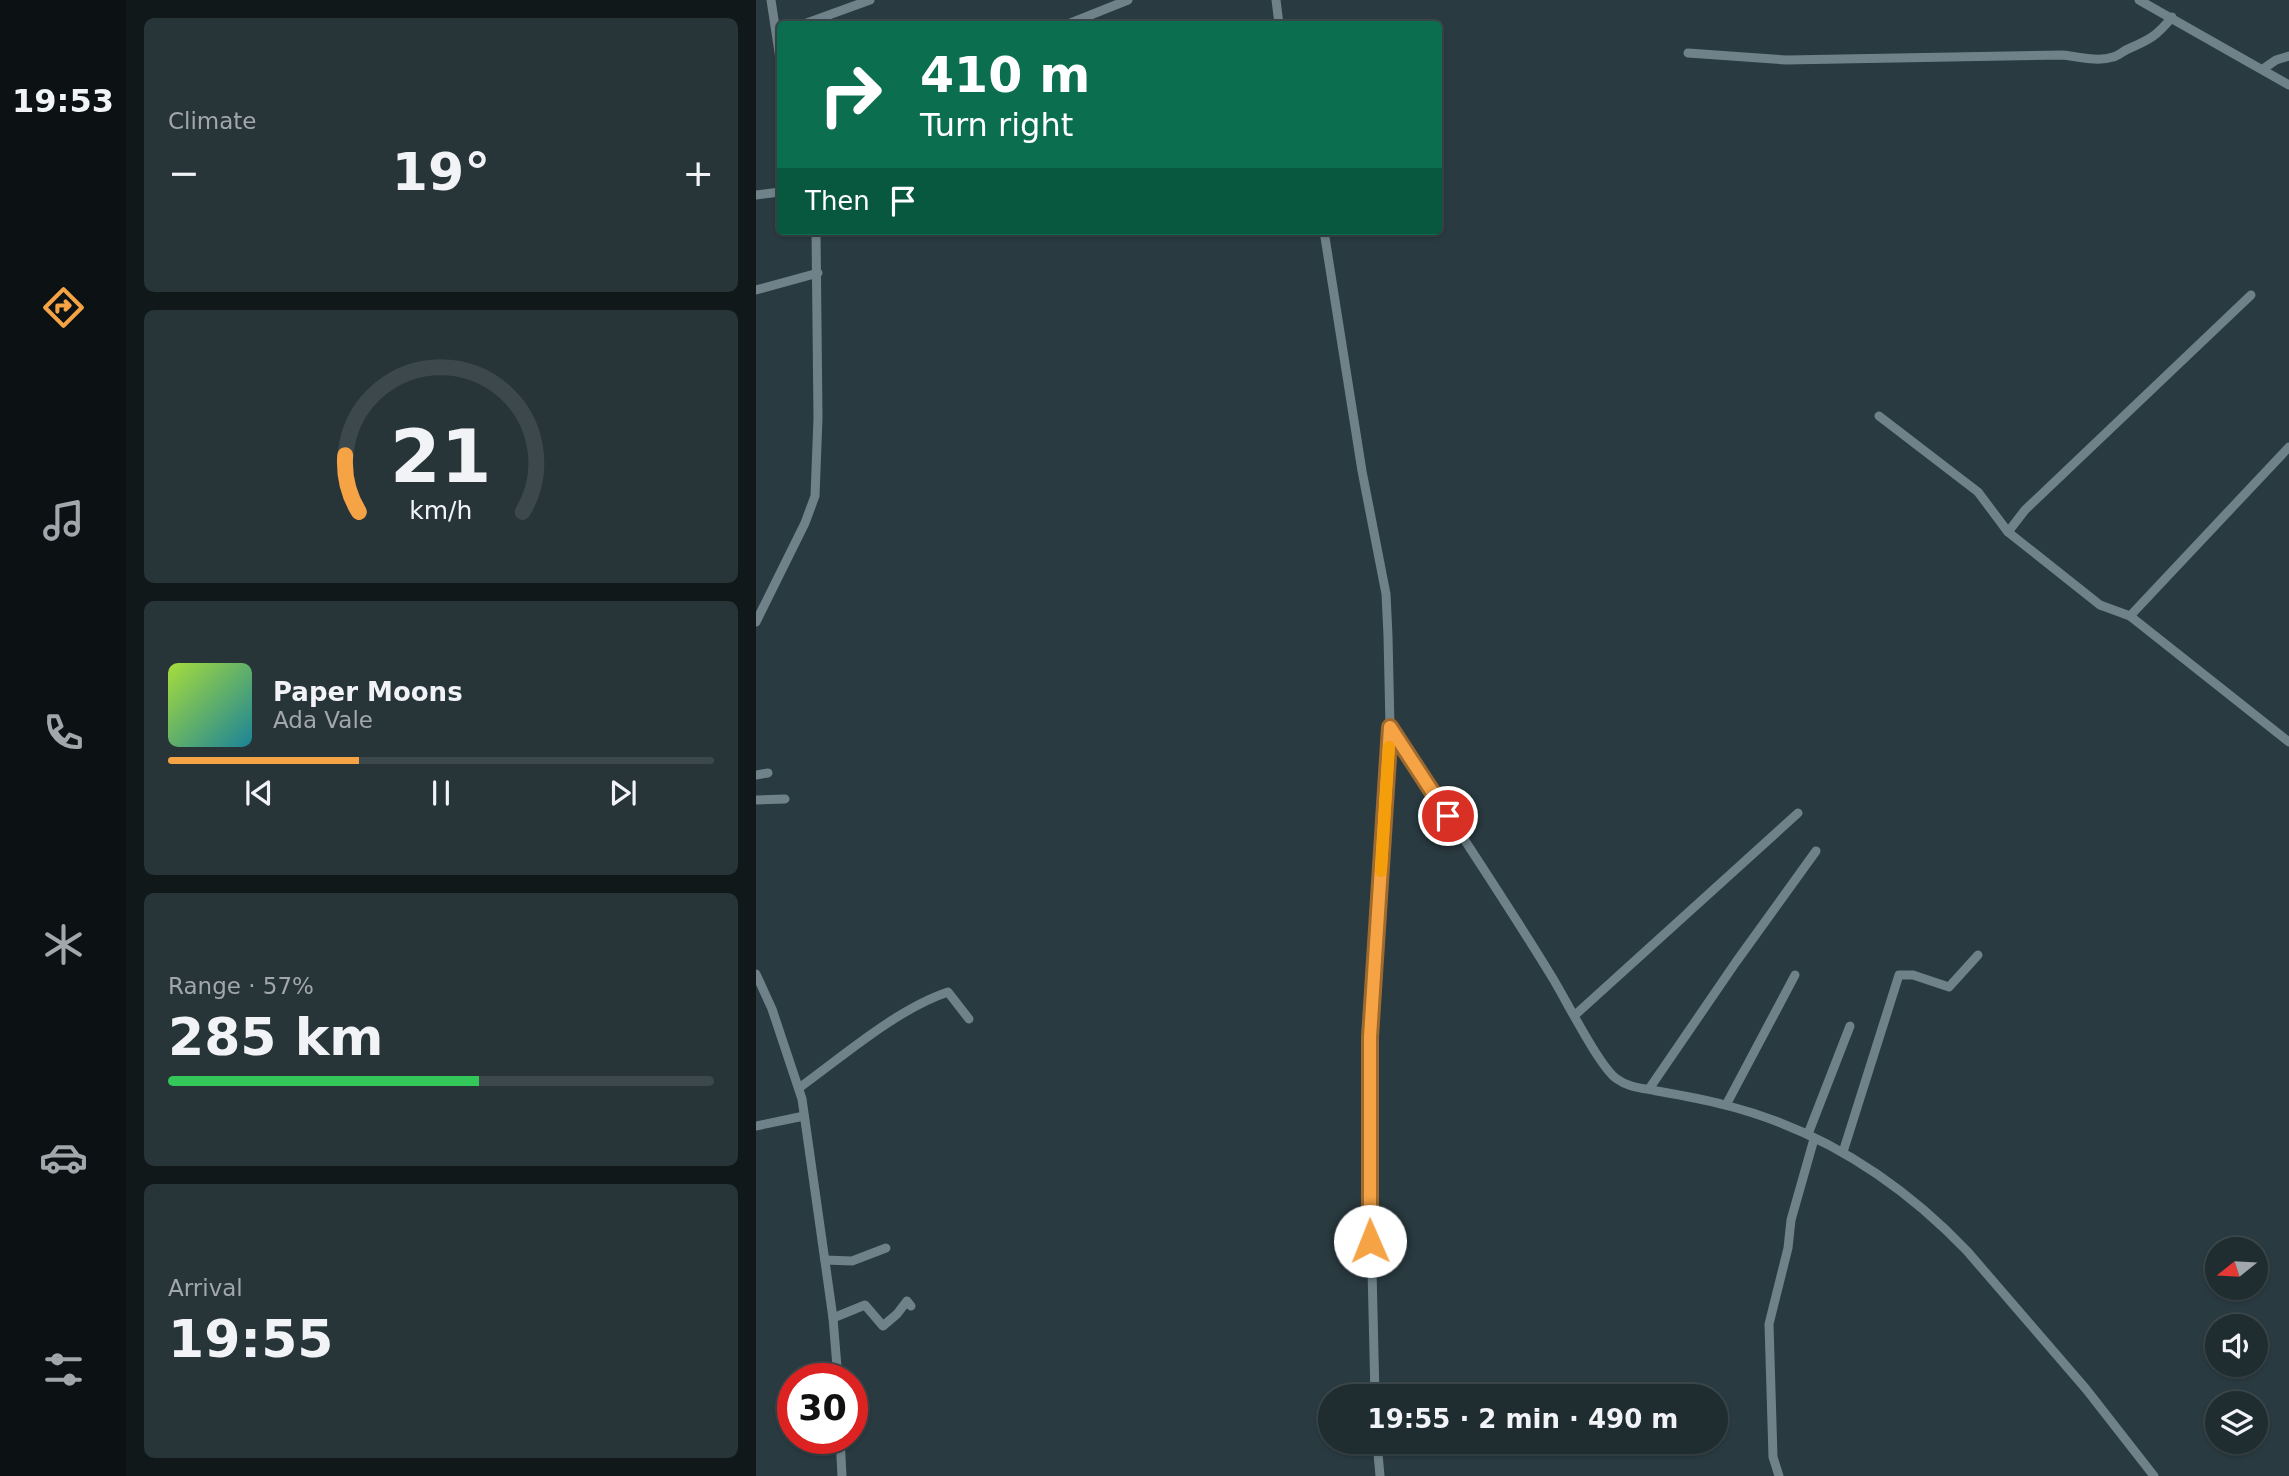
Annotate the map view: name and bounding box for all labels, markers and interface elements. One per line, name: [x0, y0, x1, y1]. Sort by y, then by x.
text: 410 m: [920, 47, 1090, 104]
icon: right: [805, 49, 896, 140]
text: 19:53: [12, 82, 114, 120]
text: Turn right: [920, 106, 1073, 144]
text: Climate: [168, 108, 257, 134]
text: 19°: [392, 142, 490, 202]
text: −: [168, 151, 200, 195]
text: +: [682, 151, 714, 195]
icon: arrive: [884, 182, 922, 220]
text: Then: [805, 186, 870, 216]
icon: directions: [39, 283, 88, 332]
text: 21: [390, 415, 492, 500]
icon: music: [39, 496, 88, 545]
text: km/h: [409, 496, 473, 525]
text: Paper Moons: [273, 677, 463, 707]
text: Ada Vale: [273, 707, 373, 733]
icon: phone: [39, 708, 88, 757]
icon: previous: [240, 774, 278, 812]
icon: pause: [422, 774, 460, 812]
icon: next: [604, 774, 642, 812]
pin: [1418, 786, 1478, 846]
icon: arrive: [1429, 797, 1467, 835]
icon: climate: [39, 920, 88, 969]
text: Range · 57%: [168, 973, 314, 999]
text: 285 km: [168, 1007, 383, 1067]
icon: car: [39, 1133, 88, 1182]
position arrow: [1333, 1204, 1407, 1278]
north arrow: [2205, 1237, 2268, 1300]
map controls: [2205, 1237, 2268, 1454]
text: Arrival: [168, 1275, 243, 1301]
text: 19:55: [168, 1309, 334, 1369]
button: sound: [2205, 1314, 2268, 1377]
icon: filters: [39, 1345, 88, 1394]
speed limit sign: 30: [777, 1363, 868, 1454]
button: layers: [2205, 1391, 2268, 1454]
text: 19:55 · 2 min · 490 m: [1368, 1404, 1678, 1434]

